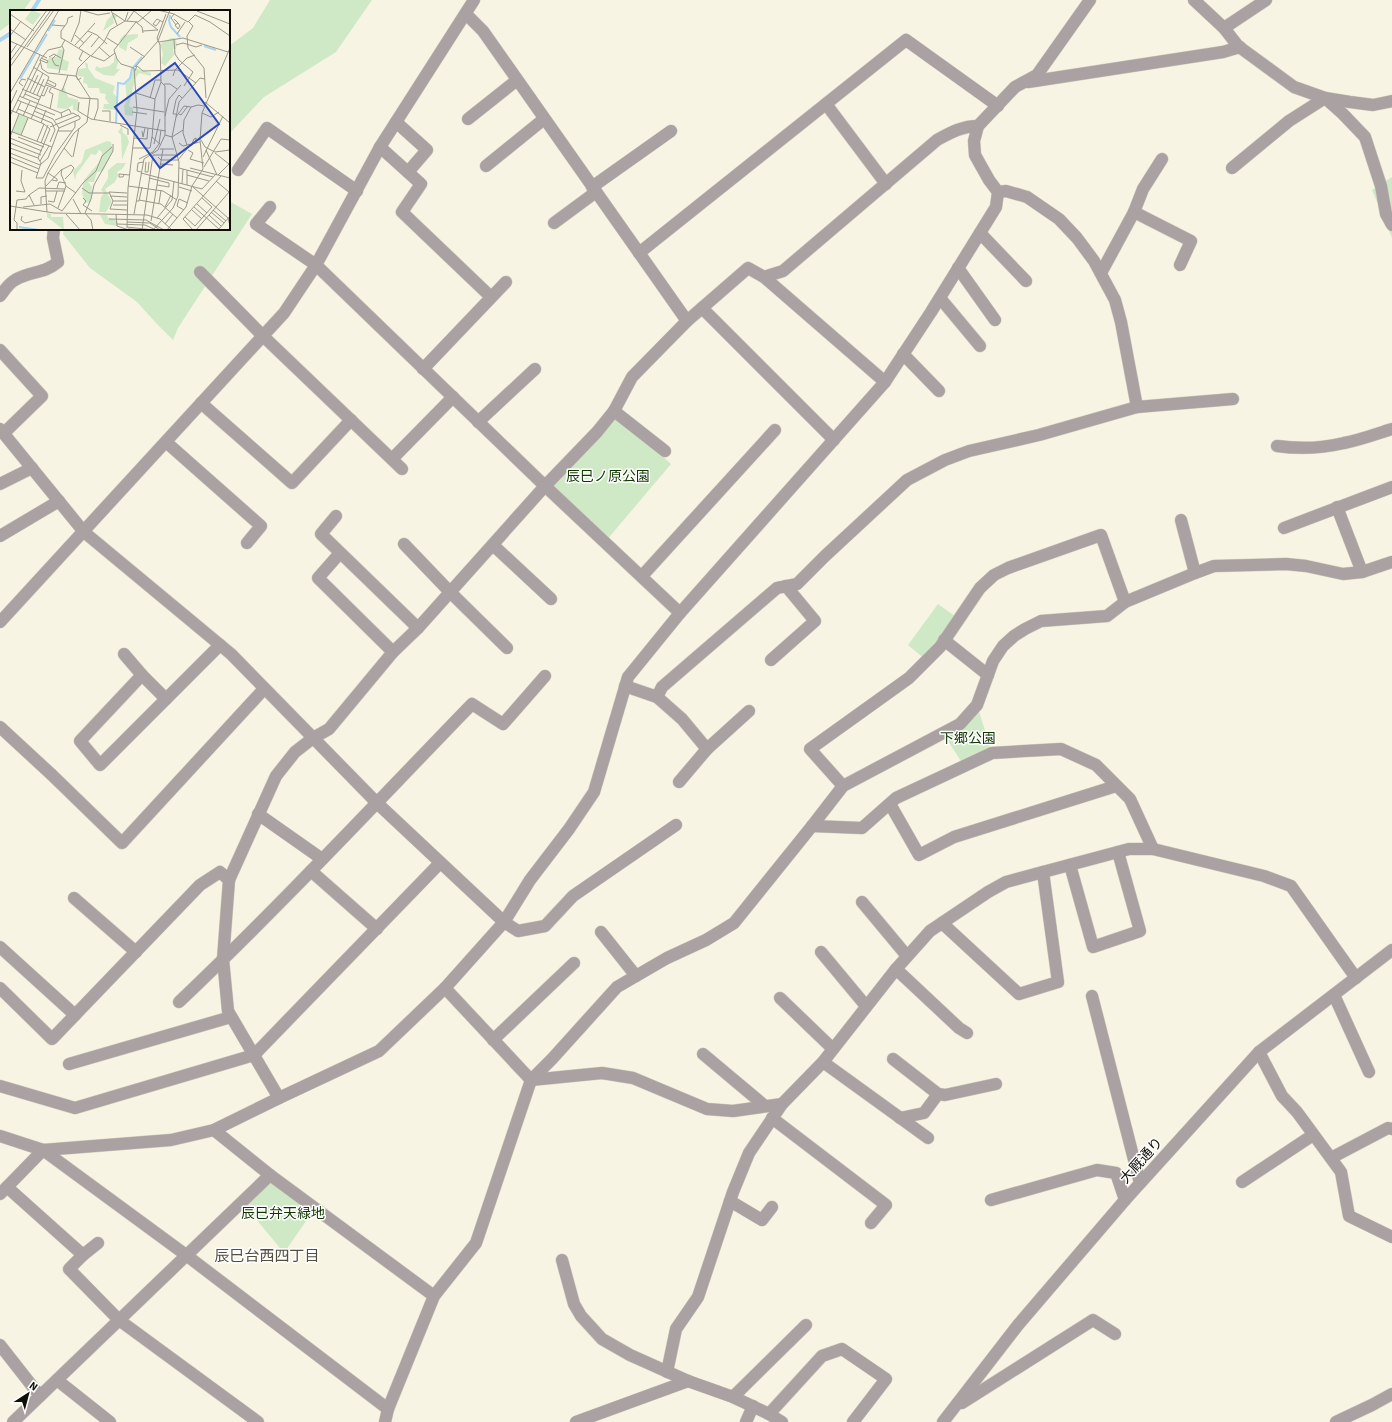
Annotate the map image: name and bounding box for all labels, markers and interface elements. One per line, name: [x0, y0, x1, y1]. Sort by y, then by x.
inset map: [10, 10, 230, 230]
park label: 辰巳ノ原公園: [566, 467, 650, 487]
park label: 下郷公園: [940, 729, 996, 749]
street label: 大厩通り: [1116, 1133, 1168, 1188]
park label: 辰巳弁天緑地: [241, 1204, 325, 1224]
district label: 辰巳台西四丁目: [214, 1246, 320, 1267]
north arrow: [8, 1374, 48, 1414]
text: N: [26, 1378, 41, 1395]

